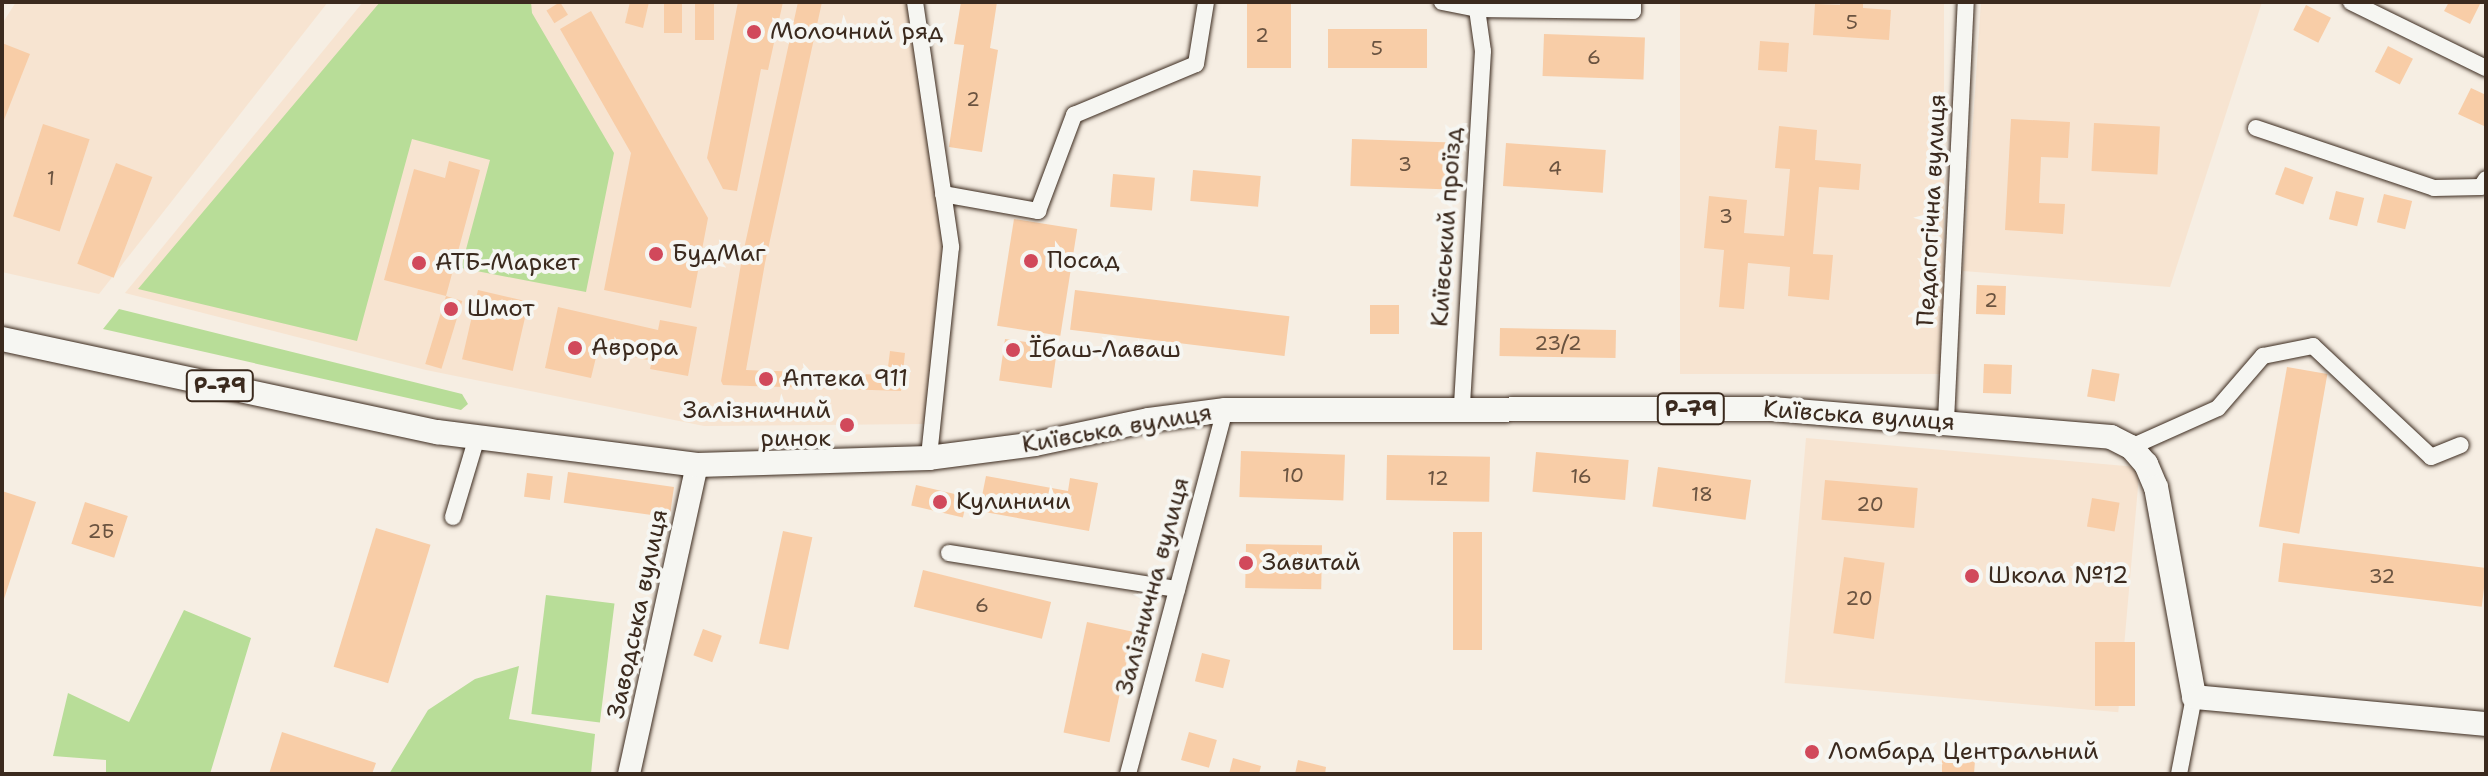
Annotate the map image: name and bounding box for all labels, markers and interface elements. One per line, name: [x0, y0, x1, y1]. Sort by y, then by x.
house number: 5: [1846, 10, 1858, 34]
place label: Молочний ряд: [770, 18, 943, 46]
marker: Молочний ряд: [745, 23, 763, 41]
house number: 2: [1255, 23, 1269, 47]
house number: 5: [1371, 36, 1383, 60]
house number: 6: [1587, 45, 1601, 69]
house number: 2: [966, 87, 980, 111]
street label: Педагогічна вулиця: [1912, 93, 1952, 327]
street label: Київський проїзд: [1426, 126, 1468, 328]
house number: 3: [1398, 152, 1412, 176]
house number: 4: [1548, 156, 1562, 180]
house number: 1: [47, 166, 55, 190]
house number: 3: [1719, 204, 1733, 228]
place label: БудМаг: [672, 240, 766, 268]
marker: БудМаг: [647, 245, 665, 263]
place label: Посад: [1047, 247, 1120, 275]
place label: АТБ-Маркет: [435, 249, 580, 277]
marker: Посад: [1022, 252, 1040, 270]
marker: АТБ-Маркет: [410, 254, 428, 272]
house number: 2: [1984, 288, 1998, 312]
place label: Шмот: [467, 295, 534, 323]
marker: Шмот: [442, 300, 460, 318]
house number: 23/2: [1534, 331, 1582, 355]
place label: Аврора: [591, 334, 678, 362]
place label: Їбаш-Лаваш: [1029, 336, 1181, 364]
marker: Аврора: [566, 339, 584, 357]
marker: Їбаш-Лаваш: [1004, 341, 1022, 359]
place label: Аптека 911: [782, 365, 908, 393]
road number: Р-79: [184, 368, 256, 404]
marker: Аптека 911: [757, 370, 775, 388]
road number: Р-79: [1655, 391, 1727, 427]
street label: Київська вулиця: [1762, 395, 1956, 437]
place label: Залізничний ринок: [683, 397, 831, 453]
street label: Київська вулиця: [1020, 398, 1214, 460]
marker: Залізничний ринок: [838, 416, 856, 434]
house number: 10: [1282, 463, 1304, 487]
house number: 16: [1570, 464, 1592, 488]
house number: 12: [1427, 466, 1449, 490]
street label: Залізнична вулиця: [1110, 474, 1196, 698]
house number: 18: [1691, 482, 1713, 506]
place label: Кулиничи: [956, 488, 1071, 516]
house number: 20: [1856, 492, 1884, 516]
marker: Кулиничи: [931, 493, 949, 511]
street label: Заводська вулиця: [602, 507, 674, 721]
house number: 2Б: [87, 519, 115, 543]
place label: Завитай: [1262, 549, 1361, 577]
marker: Завитай: [1237, 554, 1255, 572]
place label: Школа №12: [1988, 562, 2129, 590]
house number: 32: [2369, 564, 2395, 588]
marker: Школа №12: [1963, 567, 1981, 585]
house number: 20: [1845, 586, 1873, 610]
house number: 6: [975, 593, 989, 617]
place label: Ломбард Центральний: [1828, 738, 2099, 766]
marker: Ломбард Центральний: [1803, 743, 1821, 761]

